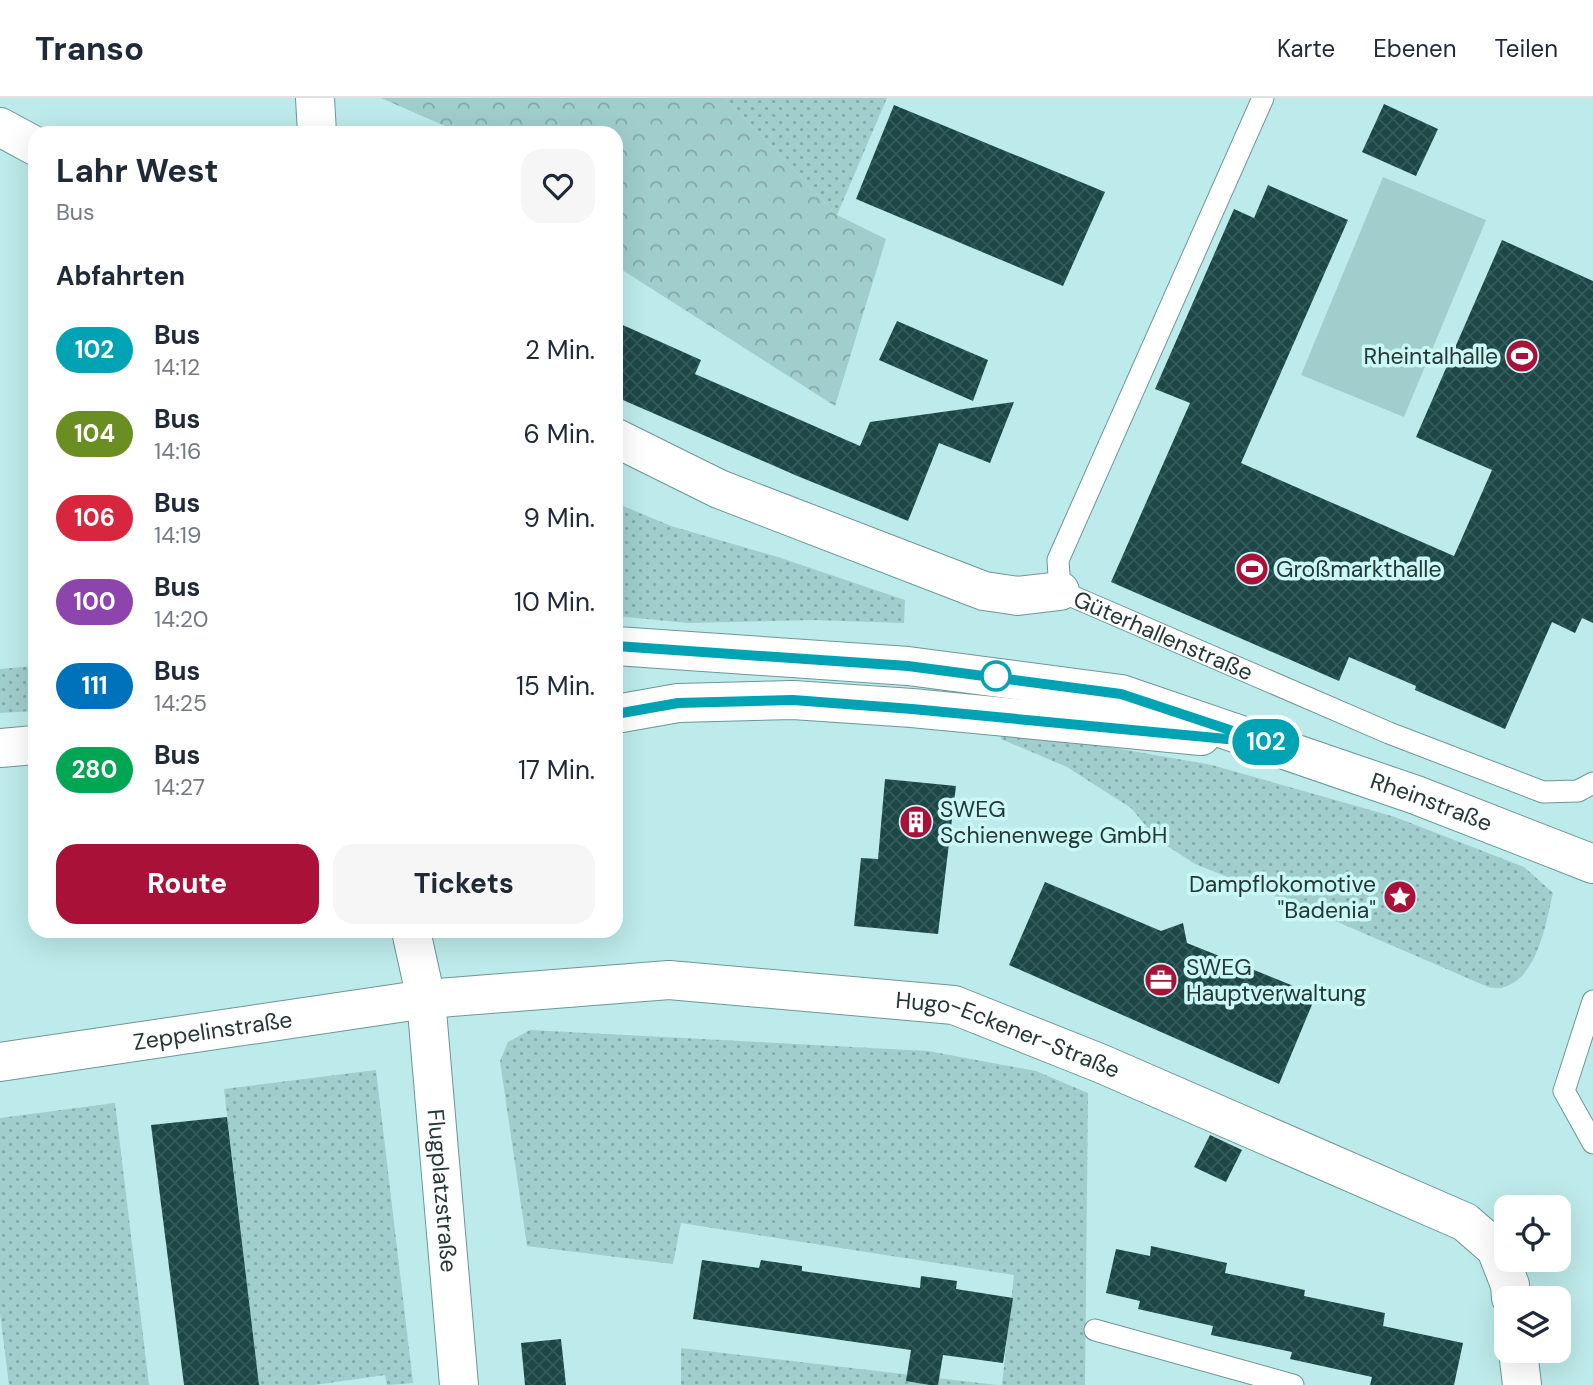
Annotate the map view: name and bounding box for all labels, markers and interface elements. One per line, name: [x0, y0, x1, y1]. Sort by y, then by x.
text: Transo: [35, 27, 144, 70]
text: Karte: [1277, 33, 1335, 64]
text: Ebenen: [1373, 33, 1457, 64]
text: Teilen: [1495, 33, 1558, 64]
text: Lahr West: [56, 149, 218, 192]
button: heart: [521, 149, 595, 223]
text: Bus: [56, 197, 95, 227]
text: Abfahrten: [56, 259, 185, 293]
text: Bus: [154, 318, 200, 352]
text: 2 Min.: [525, 333, 595, 367]
text: 102: [75, 334, 114, 365]
sports icon: Rheintalhalle: [1503, 337, 1541, 375]
place label: Rheintalhalle: [1364, 341, 1498, 371]
text: 14:12: [154, 352, 200, 382]
text: Bus: [154, 402, 200, 436]
text: 6 Min.: [524, 417, 595, 451]
text: 104: [74, 418, 115, 449]
text: 14:16: [154, 436, 201, 466]
text: Bus: [154, 486, 200, 520]
text: 9 Min.: [524, 501, 595, 535]
text: 106: [74, 502, 115, 533]
text: 14:19: [154, 520, 201, 550]
sports icon: Großmarkthalle: [1233, 550, 1271, 588]
place label: Großmarkthalle: [1276, 554, 1442, 584]
text: Bus: [154, 570, 200, 604]
street label: Güterhallenstraße: [1069, 584, 1258, 687]
text: 10 Min.: [514, 585, 595, 619]
text: 100: [73, 586, 116, 617]
text: 14:20: [154, 604, 209, 634]
text: Bus: [154, 654, 200, 688]
unlabelled marker: [981, 661, 1011, 691]
text: 15 Min.: [516, 669, 595, 703]
text: 111: [81, 670, 108, 701]
text: 14:25: [154, 688, 207, 718]
line badge: 102: [1226, 719, 1306, 765]
text: 102: [1246, 726, 1286, 757]
text: Bus: [154, 738, 200, 772]
text: 17 Min.: [518, 753, 595, 787]
text: 280: [72, 754, 117, 785]
street label: Rheinstraße: [1366, 766, 1497, 838]
text: 14:27: [154, 772, 205, 802]
place label: SWEG Schienenwege GmbH: [940, 794, 1167, 850]
building icon: SWEG Schienenwege GmbH: [897, 803, 935, 841]
button: Route: [56, 844, 319, 924]
button: Tickets: [333, 844, 595, 924]
place label: Dampflokomotive "Badenia": [1189, 869, 1376, 925]
place icon: Dampflokomotive "Badenia": [1381, 878, 1419, 916]
place label: SWEG Hauptverwaltung: [1186, 952, 1367, 1008]
office icon: SWEG Hauptverwaltung: [1142, 961, 1180, 999]
street label: Hugo-Eckener-Straße: [894, 985, 1125, 1085]
street label: Zeppelinstraße: [131, 1004, 294, 1057]
street label: Flugplatzstraße: [420, 1108, 464, 1274]
map controls: [1494, 1195, 1571, 1363]
button: locate: [1494, 1195, 1571, 1272]
button: layers: [1494, 1286, 1571, 1363]

